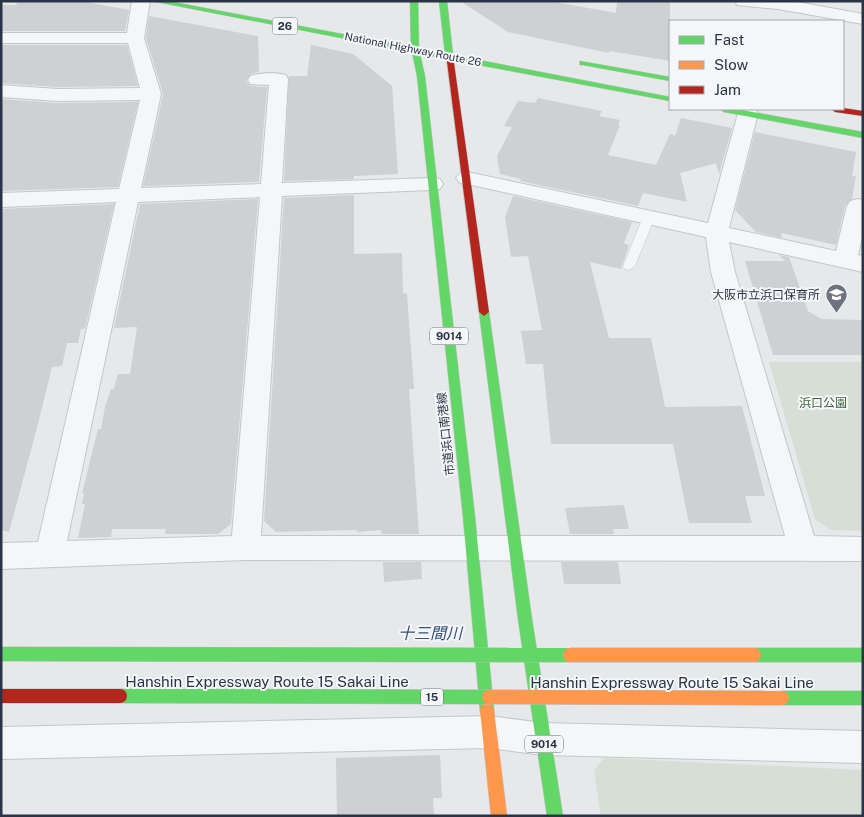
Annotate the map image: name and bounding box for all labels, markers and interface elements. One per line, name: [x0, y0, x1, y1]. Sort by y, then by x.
road number: 26: [272, 18, 298, 34]
legend: [669, 20, 844, 110]
street label: National Highway Route 26: [344, 30, 482, 68]
text: Fast: [714, 31, 744, 48]
text: Slow: [714, 56, 749, 73]
text: Jam: [714, 81, 741, 98]
school or university icon: 大阪市立浜口保育所: [824, 283, 848, 314]
place label: 大阪市立浜口保育所: [712, 288, 820, 302]
road number: 9014: [430, 328, 468, 344]
street label: 市道浜口南港線: [435, 391, 457, 477]
park label: 浜口公園: [799, 396, 847, 410]
water label: 十三間川: [398, 624, 464, 643]
street label: Hanshin Expressway Route 15 Sakai Line: [125, 673, 409, 690]
street label: Hanshin Expressway Route 15 Sakai Line: [530, 674, 814, 691]
road number: 15: [421, 689, 443, 706]
road number: 9014: [525, 736, 563, 752]

